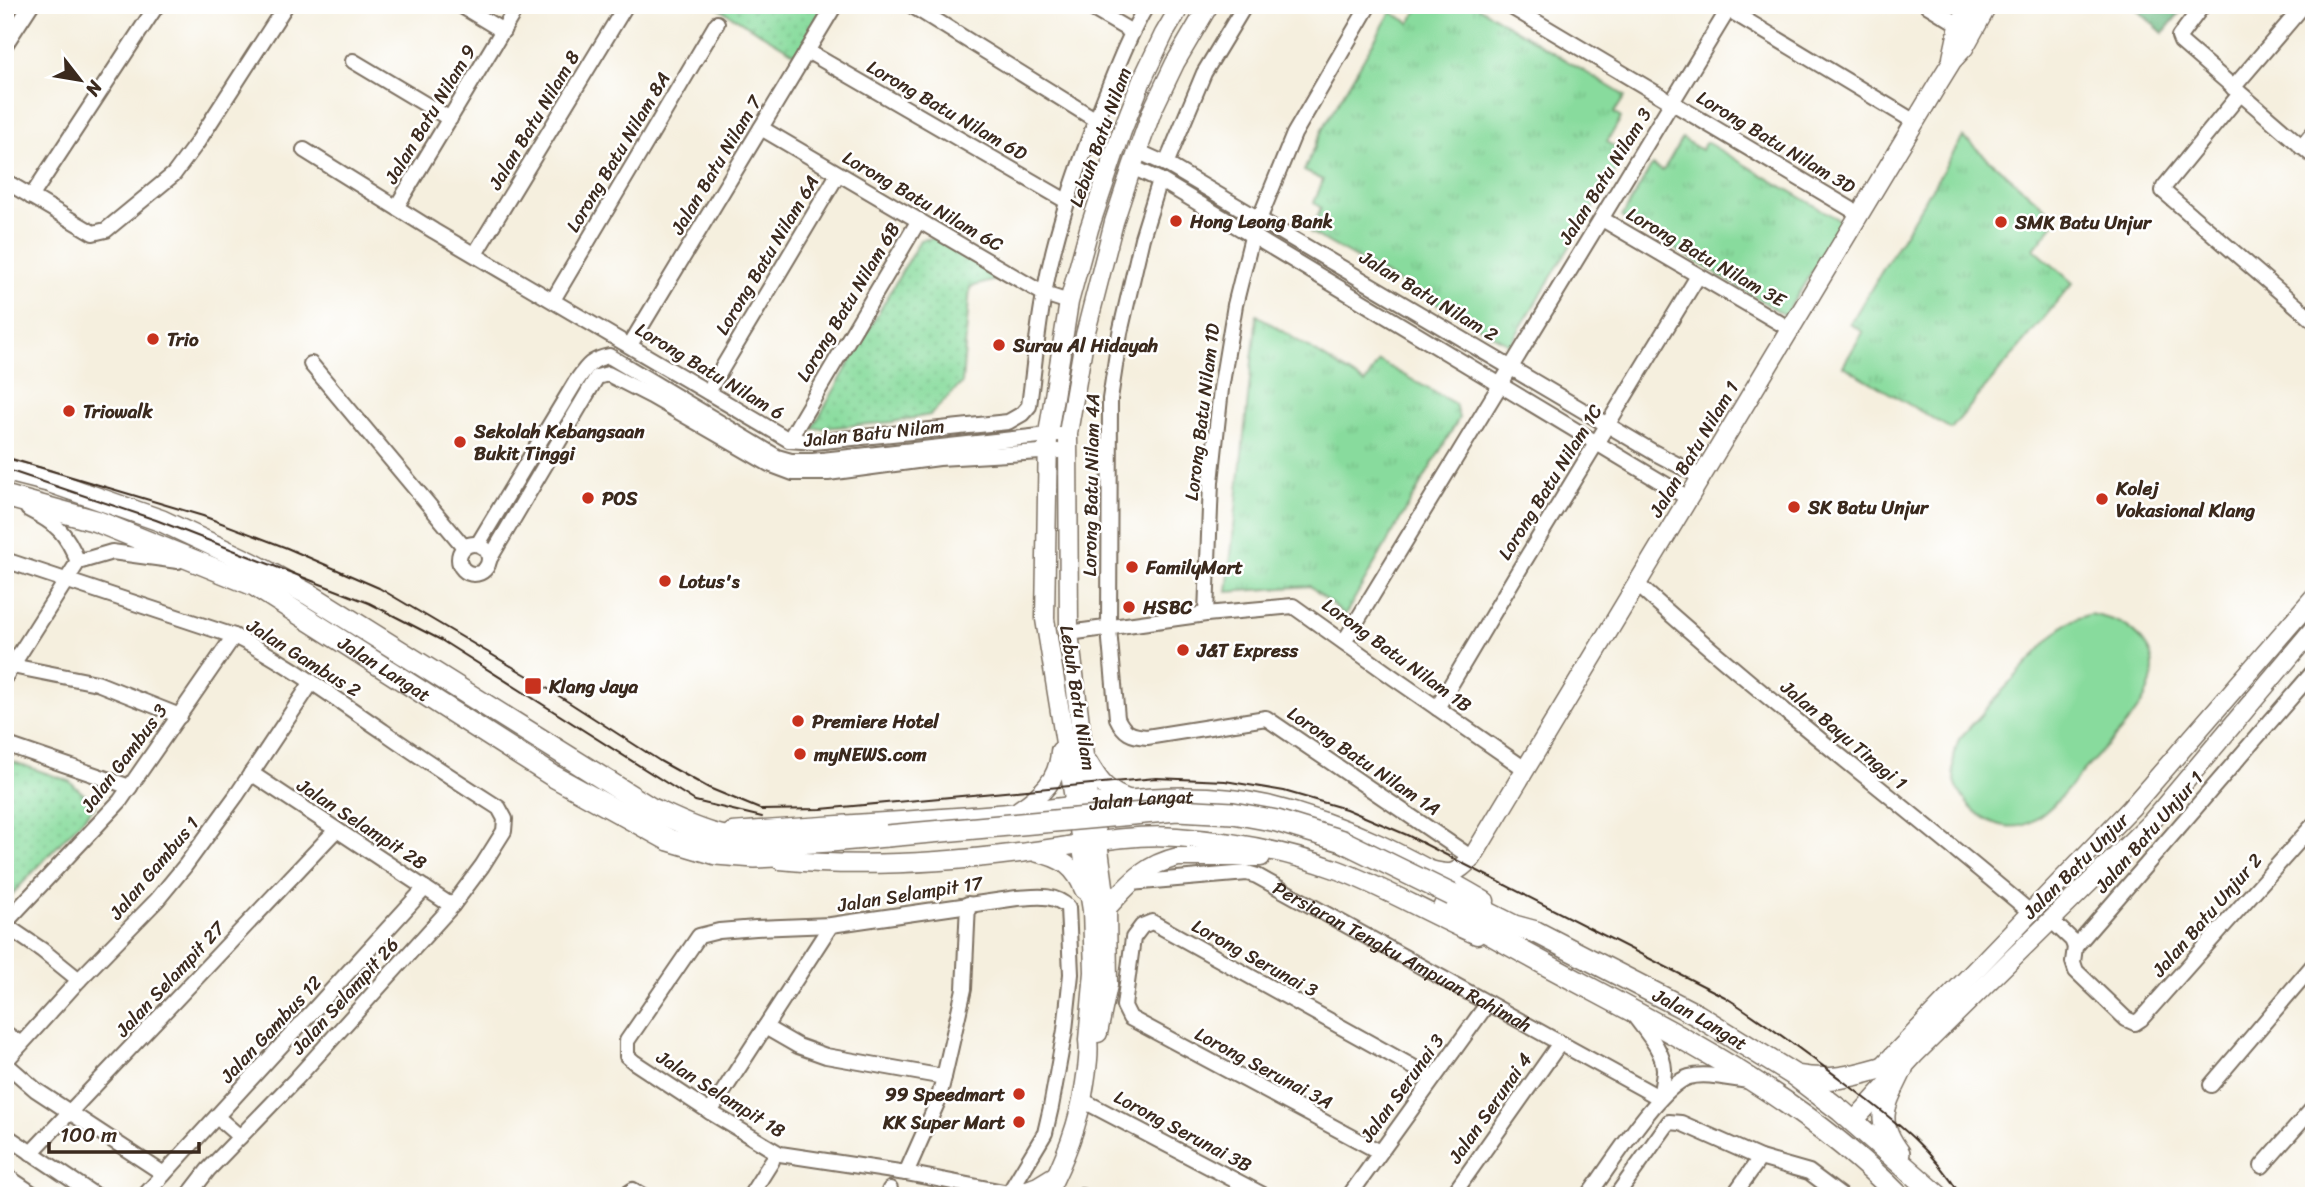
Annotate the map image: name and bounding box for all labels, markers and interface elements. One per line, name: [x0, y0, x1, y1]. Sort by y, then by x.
street label: Jalan Batu Nilam 9: [375, 38, 485, 191]
street label: Jalan Batu Nilam 8: [479, 43, 589, 197]
north arrow: [46, 46, 116, 116]
street label: Lorong Batu Nilam 6D: [860, 50, 1034, 170]
street label: Lebuh Batu Nilam: [1059, 62, 1141, 212]
street label: Lorong Batu Nilam 8A: [557, 65, 679, 239]
text: N: [76, 73, 112, 103]
street label: Lorong Batu Nilam 3D: [1690, 81, 1862, 203]
street label: Jalan Batu Nilam 7: [661, 88, 771, 242]
street label: Jalan Batu Nilam 3: [1549, 100, 1661, 252]
street label: Lorong Batu Nilam 6C: [836, 141, 1010, 261]
street label: Lorong Batu Nilam 6A: [706, 169, 828, 341]
street label: Lorong Batu Nilam 3E: [1620, 198, 1793, 317]
place label: Hong Leong Bank: [1189, 205, 1333, 238]
place label: SMK Batu Unjur: [2014, 206, 2153, 239]
marker: Hong Leong Bank: [1168, 213, 1184, 229]
marker: SMK Batu Unjur: [1993, 214, 2009, 230]
street label: Lorong Batu Nilam 6B: [787, 216, 909, 388]
street label: Jalan Batu Nilam 2: [1352, 241, 1505, 351]
street label: Lorong Batu Nilam 6: [629, 313, 791, 429]
street label: Lorong Batu Nilam 1D: [1175, 321, 1229, 502]
place label: Trio: [167, 323, 199, 356]
place label: Surau Al Hidayah: [1012, 329, 1158, 362]
marker: Trio: [145, 331, 161, 347]
marker: Surau Al Hidayah: [991, 337, 1007, 353]
street label: Jalan Batu Nilam 1: [1640, 374, 1748, 524]
street label: Lorong Batu Nilam 4A: [1073, 393, 1109, 577]
place label: Triowalk: [83, 395, 154, 428]
street label: Lorong Batu Nilam 1C: [1489, 397, 1611, 567]
marker: Triowalk: [61, 403, 77, 419]
street label: Jalan Batu Nilam: [801, 409, 946, 457]
place label: Sekolah Kebangsaan Bukit Tinggi: [473, 415, 645, 470]
marker: Sekolah Kebangsaan Bukit Tinggi: [452, 434, 468, 450]
place label: Kolej Vokasional Klang: [2115, 472, 2256, 527]
place label: POS: [602, 482, 638, 515]
marker: POS: [580, 490, 596, 506]
place label: SK Batu Unjur: [1807, 491, 1930, 524]
marker: Kolej Vokasional Klang: [2094, 491, 2110, 507]
marker: SK Batu Unjur: [1786, 499, 1802, 515]
place label: FamilyMart: [1145, 551, 1243, 584]
marker: FamilyMart: [1124, 559, 1140, 575]
place label: Lotus's: [679, 565, 741, 598]
marker: Lotus's: [657, 573, 673, 589]
street label: Lorong Batu Nilam 1B: [1315, 589, 1479, 721]
place label: HSBC: [1142, 591, 1194, 624]
marker: HSBC: [1121, 599, 1137, 615]
street label: Jalan Gambus 2: [239, 609, 368, 706]
street label: Lebuh Batu Nilam: [1050, 623, 1106, 773]
street label: Jalan Langat: [331, 626, 438, 711]
place label: J&T Express: [1196, 634, 1300, 667]
marker: J&T Express: [1175, 642, 1191, 658]
place label: Klang Jaya: [548, 670, 639, 703]
street label: Jalan Bayu Tinggi 1: [1772, 671, 1915, 798]
marker: Klang Jaya: [523, 676, 543, 696]
street label: Jalan Gambus 3: [71, 696, 176, 820]
street label: Lorong Batu Nilam 1A: [1280, 697, 1448, 825]
place label: Premiere Hotel: [812, 705, 940, 738]
marker: Premiere Hotel: [790, 713, 806, 729]
place label: myNEWS.com: [813, 738, 927, 771]
marker: myNEWS.com: [792, 746, 808, 762]
street label: Jalan Batu Unjur 1: [2086, 763, 2212, 901]
street label: Jalan Selampit 28: [289, 769, 434, 879]
street label: Jalan Langat: [1086, 780, 1194, 820]
street label: Jalan Batu Unjur: [2014, 804, 2138, 928]
street label: Jalan Gambus 1: [100, 809, 207, 928]
street label: Jalan Batu Unjur 2: [2143, 845, 2271, 985]
street label: Jalan Selampit 17: [834, 866, 986, 922]
street label: Persiaran Tengku Ampuan Rahimah: [1267, 871, 1538, 1041]
street label: Lorong Serunai 3: [1186, 910, 1325, 1007]
street label: Jalan Selampit 27: [106, 912, 234, 1045]
street label: Jalan Selampit 26: [282, 930, 407, 1063]
street label: Jalan Gambus 12: [211, 967, 330, 1091]
street label: Jalan Langat: [1646, 978, 1754, 1059]
street label: Lorong Serunai 3A: [1189, 1018, 1339, 1118]
street label: Jalan Serunai 3: [1350, 1026, 1453, 1150]
street label: Jalan Selampit 18: [649, 1041, 792, 1147]
street label: Jalan Serunai 4: [1439, 1045, 1541, 1171]
place label: 99 Speedmart: [885, 1078, 1006, 1111]
street label: Lorong Serunai 3B: [1108, 1081, 1258, 1181]
marker: 99 Speedmart: [1011, 1086, 1027, 1102]
place label: KK Super Mart: [882, 1106, 1006, 1139]
scale bar: [49, 1110, 200, 1154]
marker: KK Super Mart: [1011, 1114, 1027, 1130]
text: 100 m: [60, 1116, 117, 1154]

